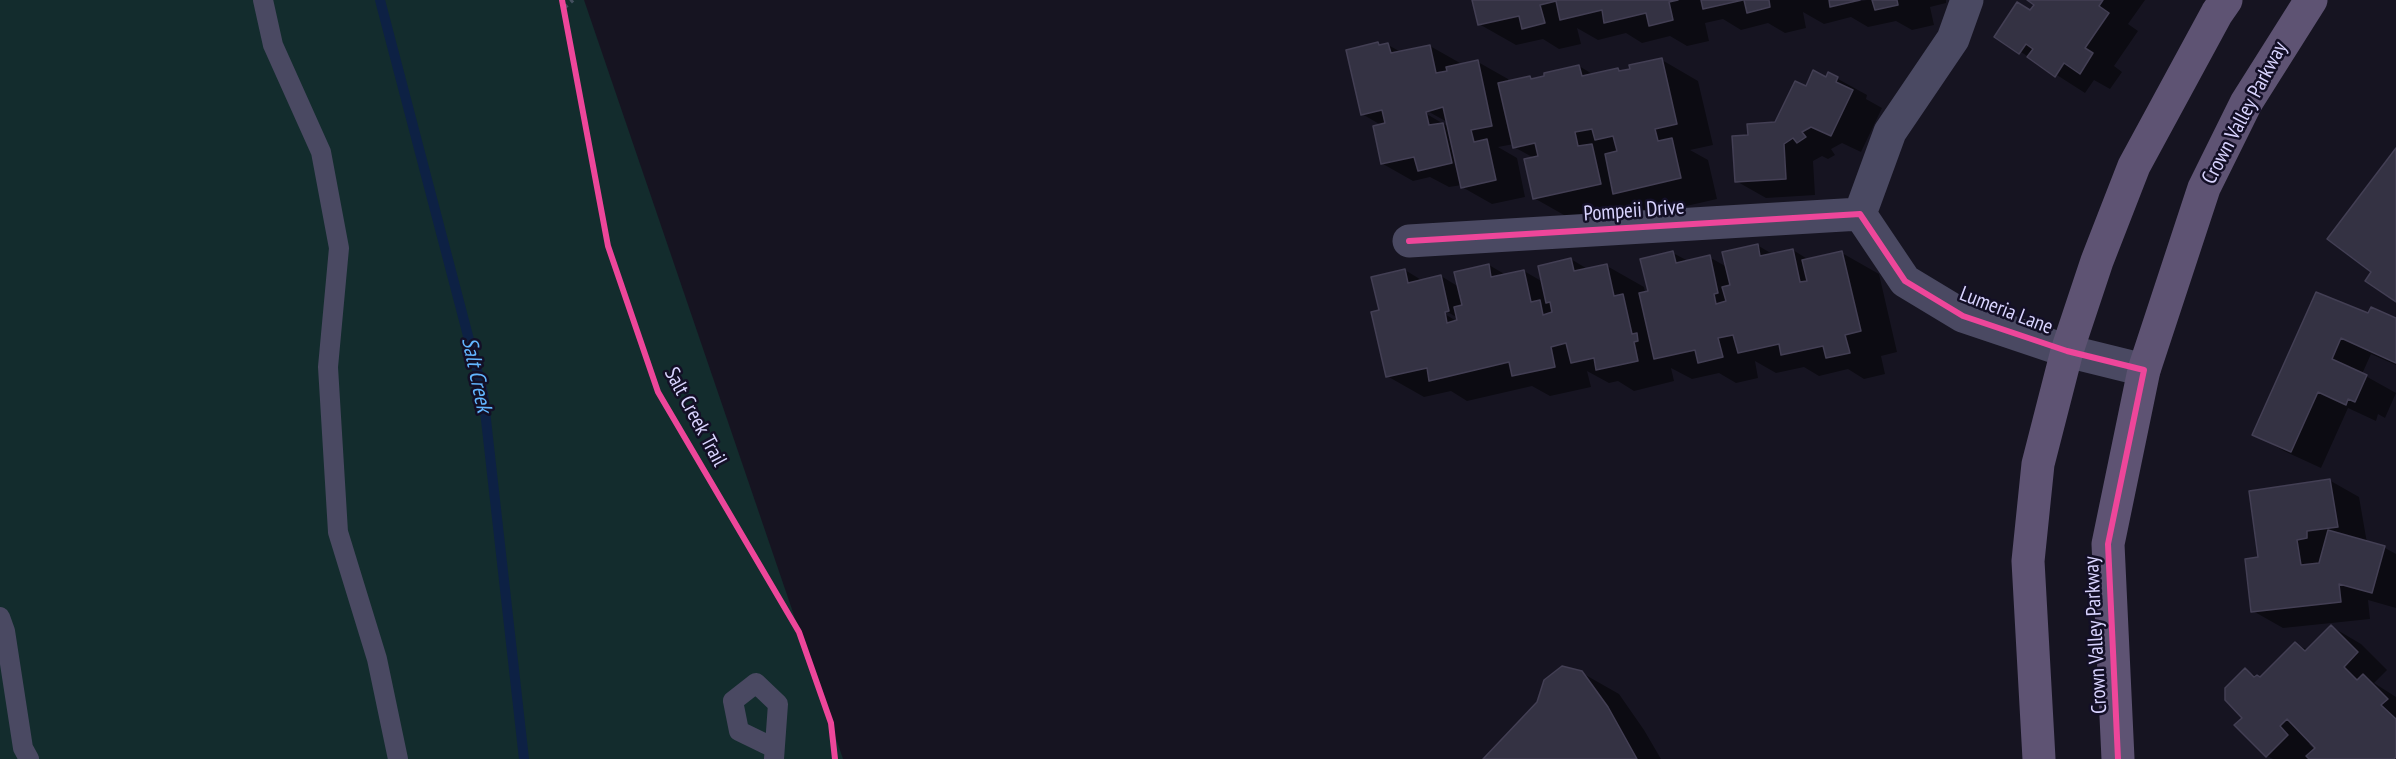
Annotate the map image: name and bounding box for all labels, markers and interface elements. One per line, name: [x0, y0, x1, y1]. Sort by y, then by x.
street label: Crown Valley Parkway: [2197, 37, 2293, 189]
street label: Pompeii Drive: [1583, 195, 1685, 227]
street label: Lumeria Lane: [1956, 282, 2056, 340]
water label: Salt Creek: [455, 335, 497, 415]
street label: Salt Creek Trail: [658, 363, 732, 471]
street label: Crown Valley Parkway: [2079, 556, 2113, 714]

